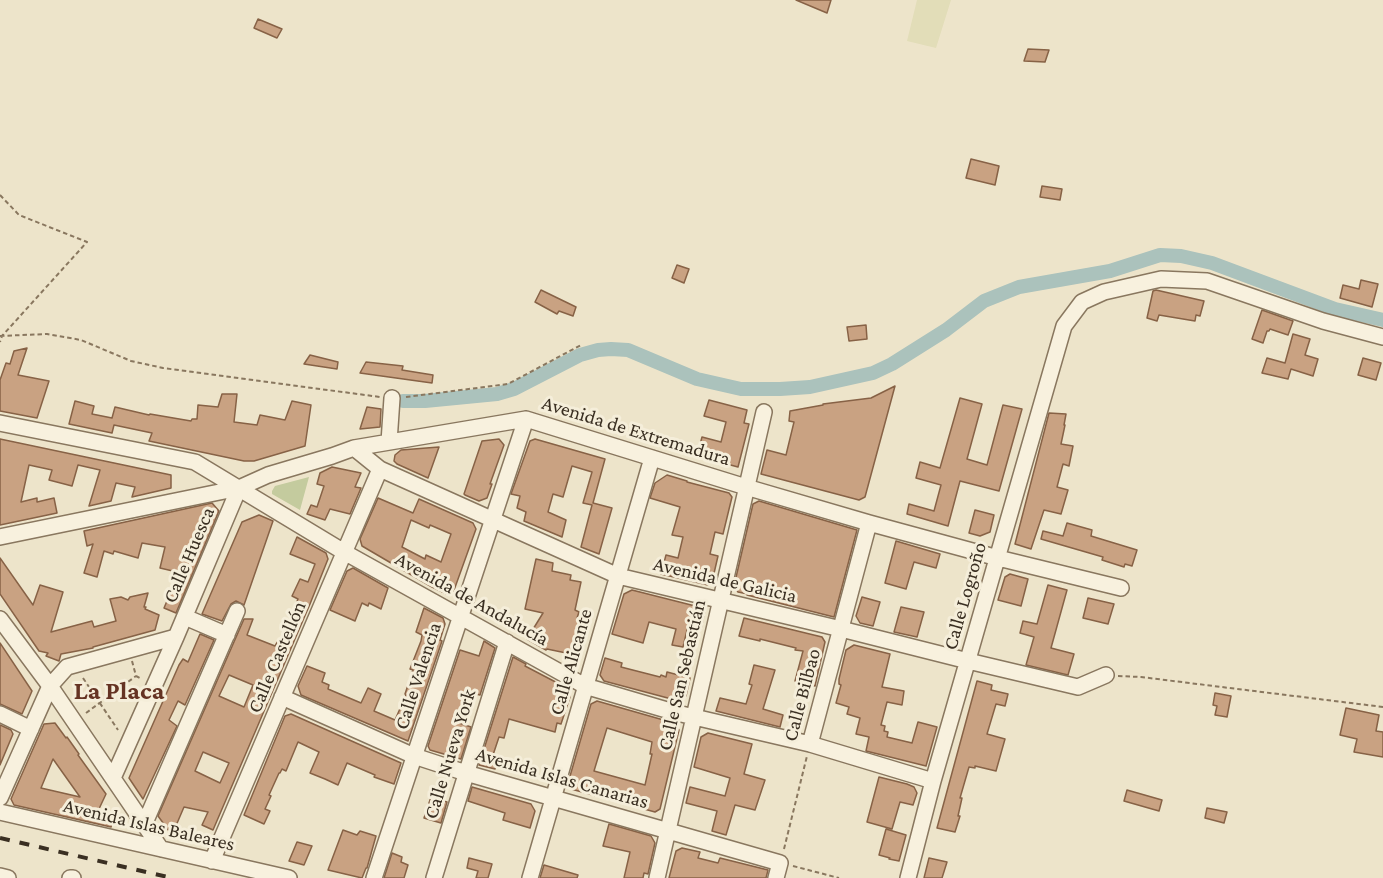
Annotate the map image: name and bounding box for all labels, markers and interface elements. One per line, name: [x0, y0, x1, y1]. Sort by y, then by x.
street label: Avenida de Extremadura: [539, 391, 733, 471]
street label: Calle Huesca: [158, 503, 220, 607]
street label: Calle Logroño: [938, 539, 992, 653]
street label: Avenida de Andalucía: [391, 547, 553, 651]
street label: Avenida de Galicia: [651, 552, 799, 608]
street label: Calle Castellón: [243, 597, 311, 717]
street label: Calle San Sebastián: [653, 597, 711, 753]
street label: Calle Alicante: [544, 606, 598, 718]
street label: Calle Valencia: [389, 619, 447, 733]
street label: Calle Bilbao: [778, 646, 826, 744]
district label: La Placa: [74, 675, 164, 707]
street label: Calle Nueva York: [419, 686, 481, 822]
street label: Avenida Islas Canarias: [473, 742, 651, 814]
street label: Avenida Islas Baleares: [61, 794, 237, 856]

